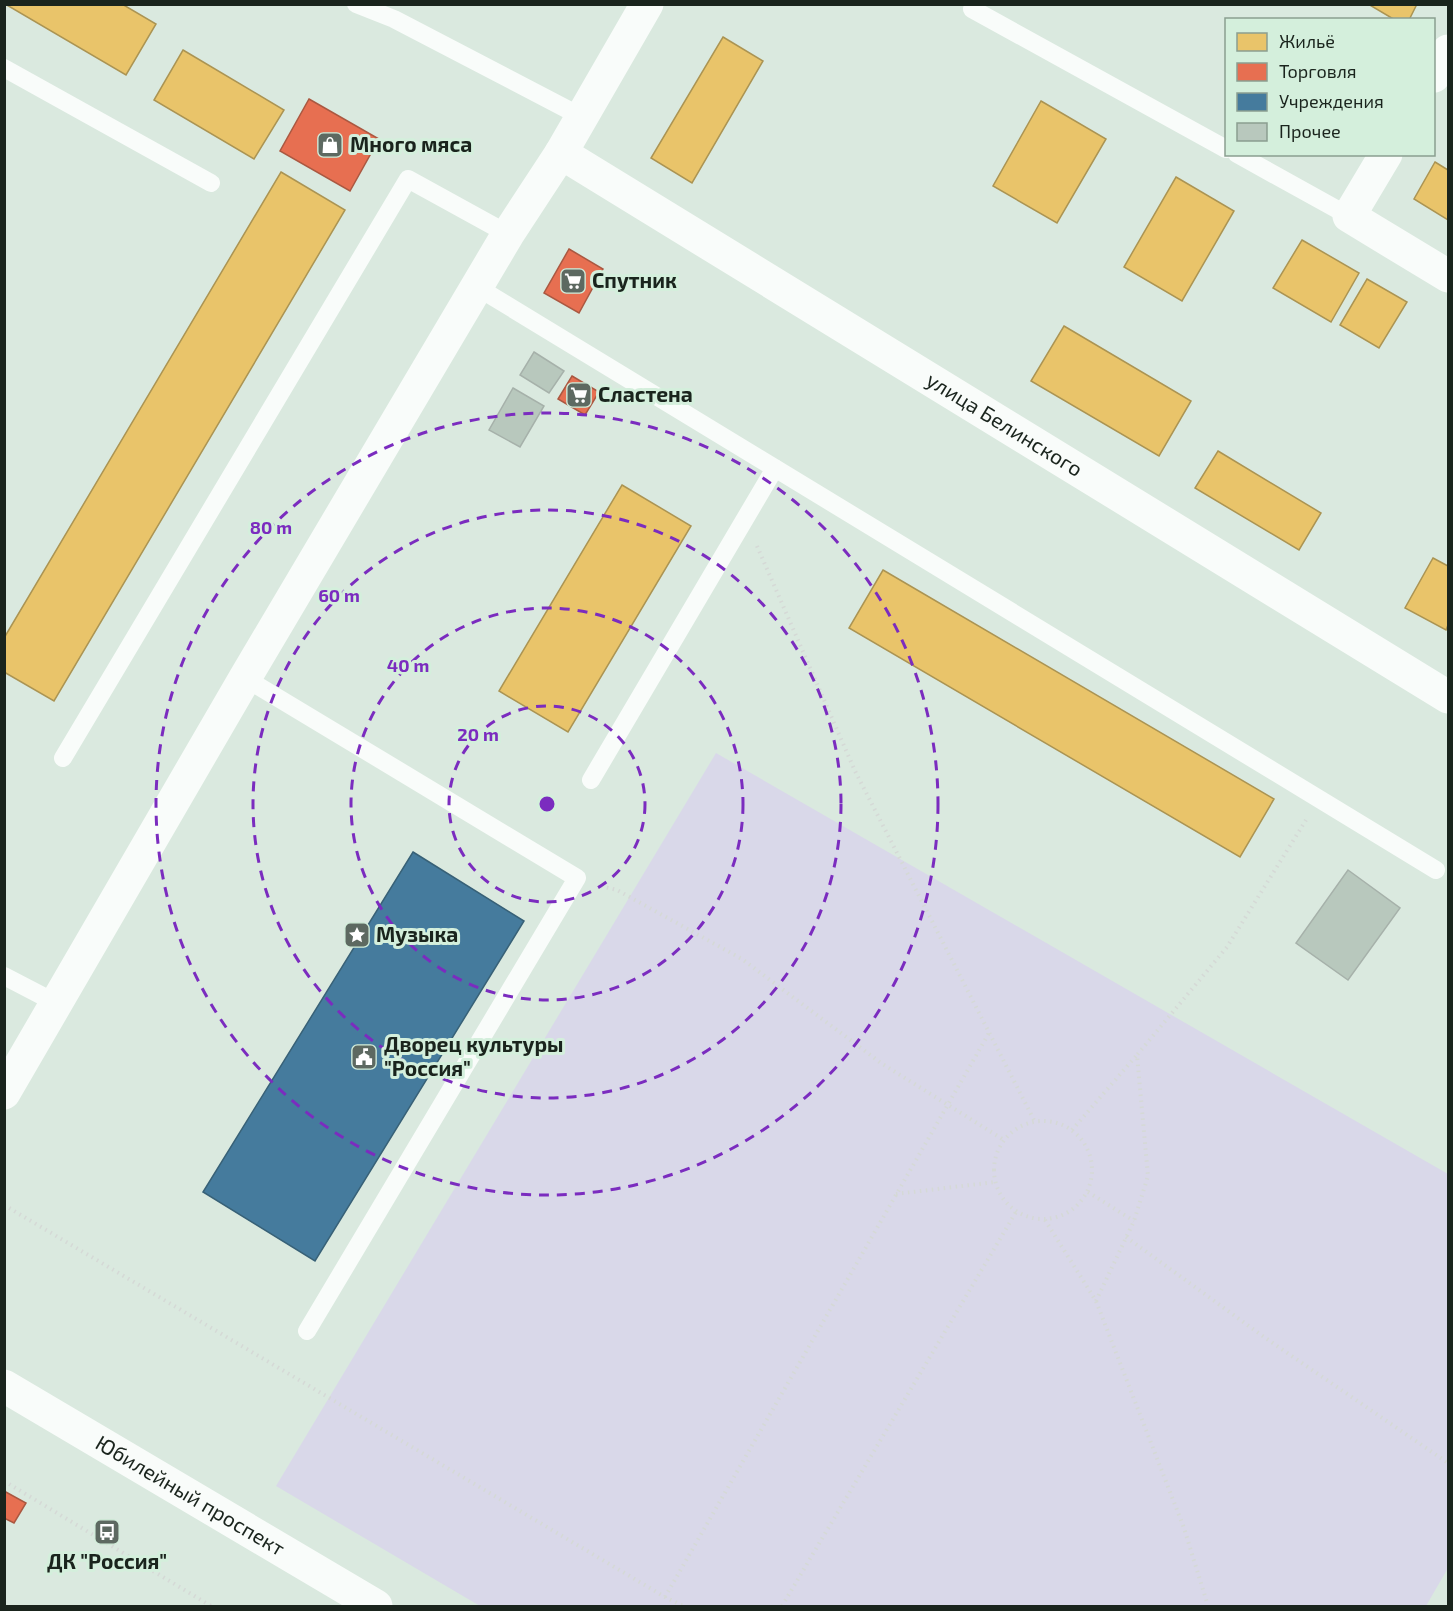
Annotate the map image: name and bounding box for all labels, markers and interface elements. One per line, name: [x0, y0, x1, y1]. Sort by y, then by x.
legend: [1225, 18, 1435, 156]
text: Жильё: [1279, 30, 1335, 52]
text: Торговля: [1279, 60, 1357, 82]
text: Учреждения: [1279, 90, 1384, 112]
text: Прочее: [1279, 120, 1341, 142]
shop icon: Много мяса: [315, 130, 345, 160]
place label: Много мяса: [350, 131, 472, 156]
supermarket icon: Спутник: [558, 266, 588, 296]
place label: Спутник: [592, 267, 677, 292]
street label: улица Белинского: [922, 366, 1088, 481]
supermarket icon: Сластена: [564, 380, 594, 410]
place label: Сластена: [598, 381, 693, 406]
text: 80 m: [250, 516, 292, 538]
text: 60 m: [318, 584, 360, 606]
text: 40 m: [387, 654, 429, 676]
text: 20 m: [457, 723, 499, 745]
centre of rings: [537, 794, 557, 814]
place icon: Музыка: [342, 920, 372, 950]
place label: Музыка: [376, 921, 458, 946]
place label: Дворец культуры "Россия": [384, 1031, 564, 1080]
public building icon: Дворец культуры "Россия": [349, 1042, 379, 1072]
street label: Юбилейный проспект: [92, 1429, 290, 1560]
bus stop icon: ДК "Россия": [92, 1517, 122, 1547]
place label: ДК "Россия": [47, 1548, 167, 1573]

